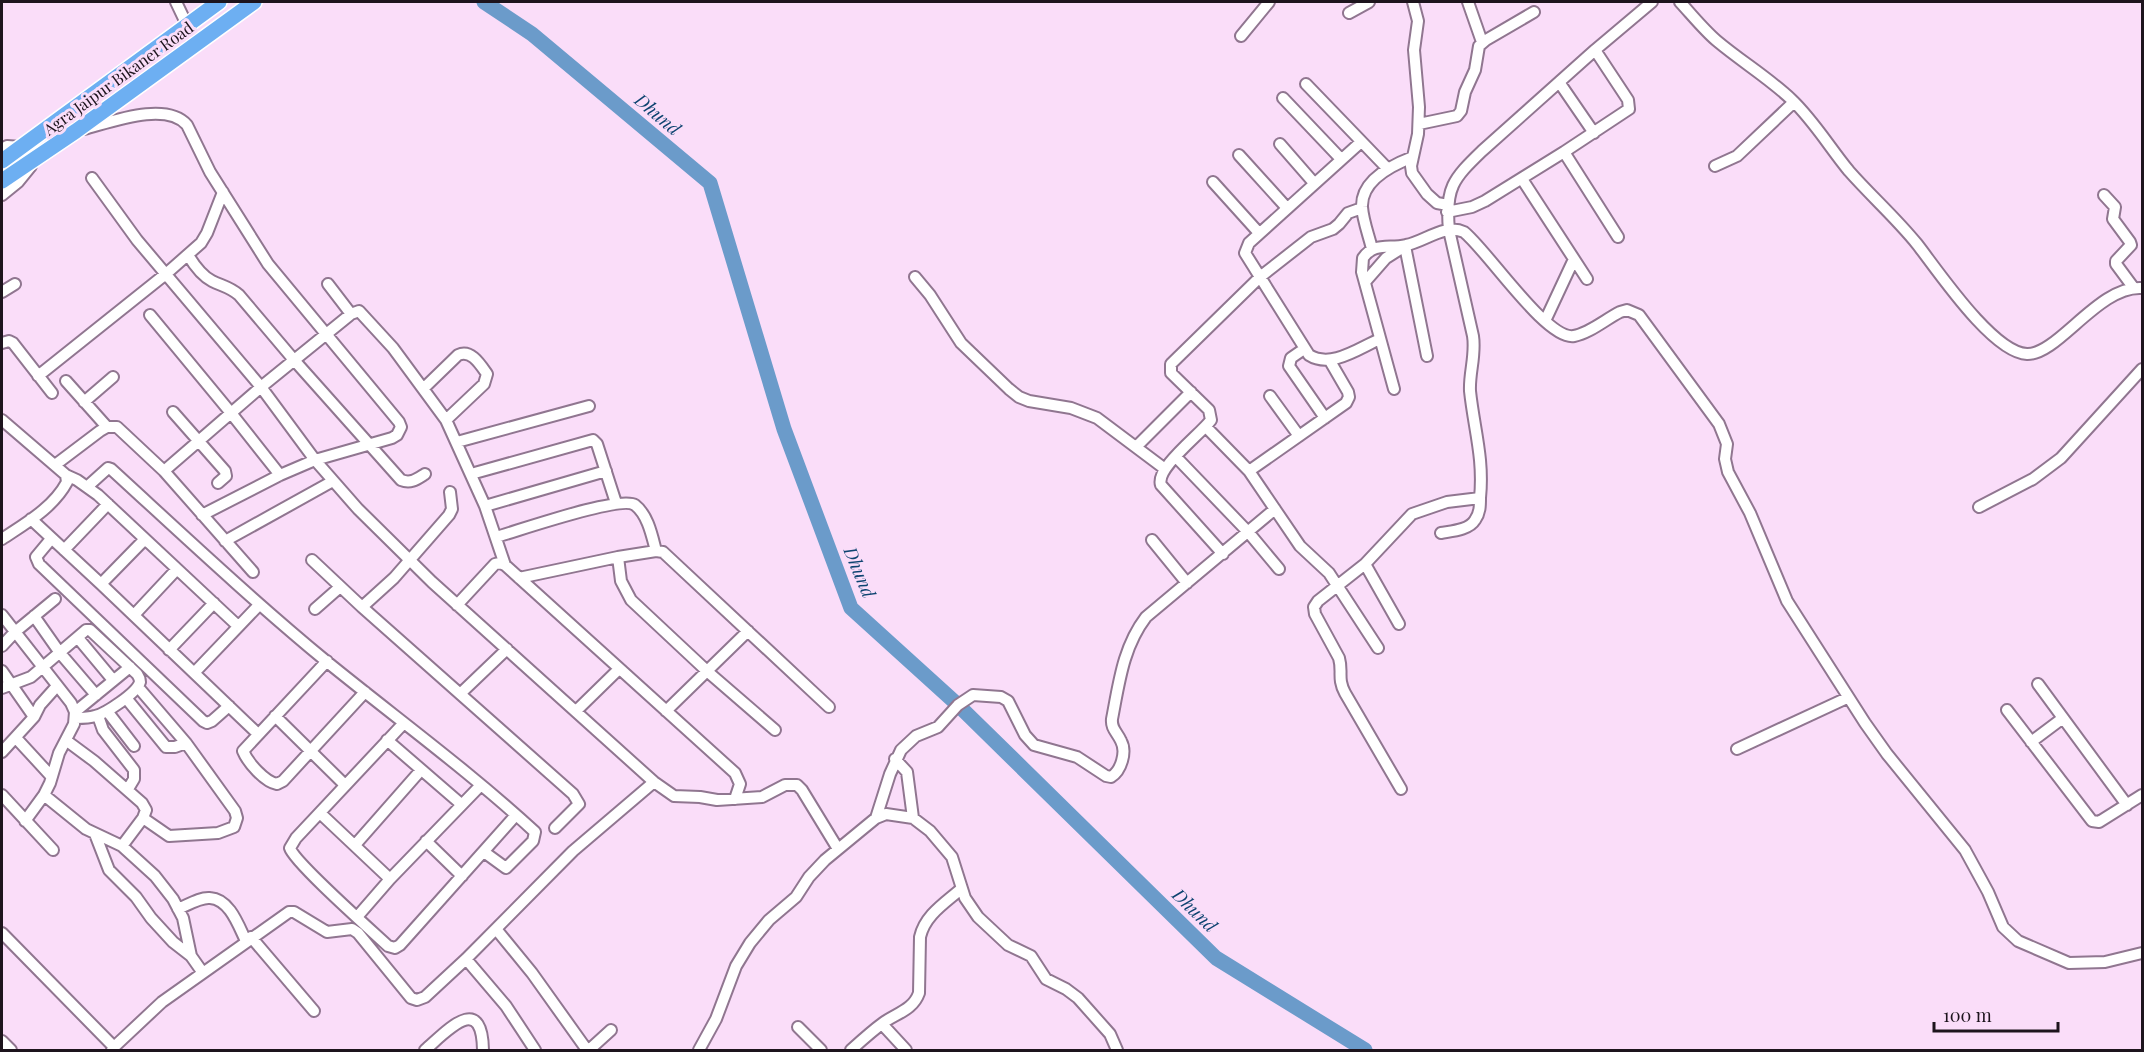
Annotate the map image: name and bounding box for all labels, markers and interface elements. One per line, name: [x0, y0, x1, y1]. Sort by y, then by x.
street label: Agra Jaipur Bikaner Road: [38, 17, 197, 140]
water label: Dhund: [629, 87, 687, 141]
water label: Dhund: [838, 542, 882, 602]
water label: Dhund: [1167, 882, 1223, 938]
scale bar: [1934, 995, 2058, 1033]
text: 100 m: [1943, 1003, 1992, 1027]

